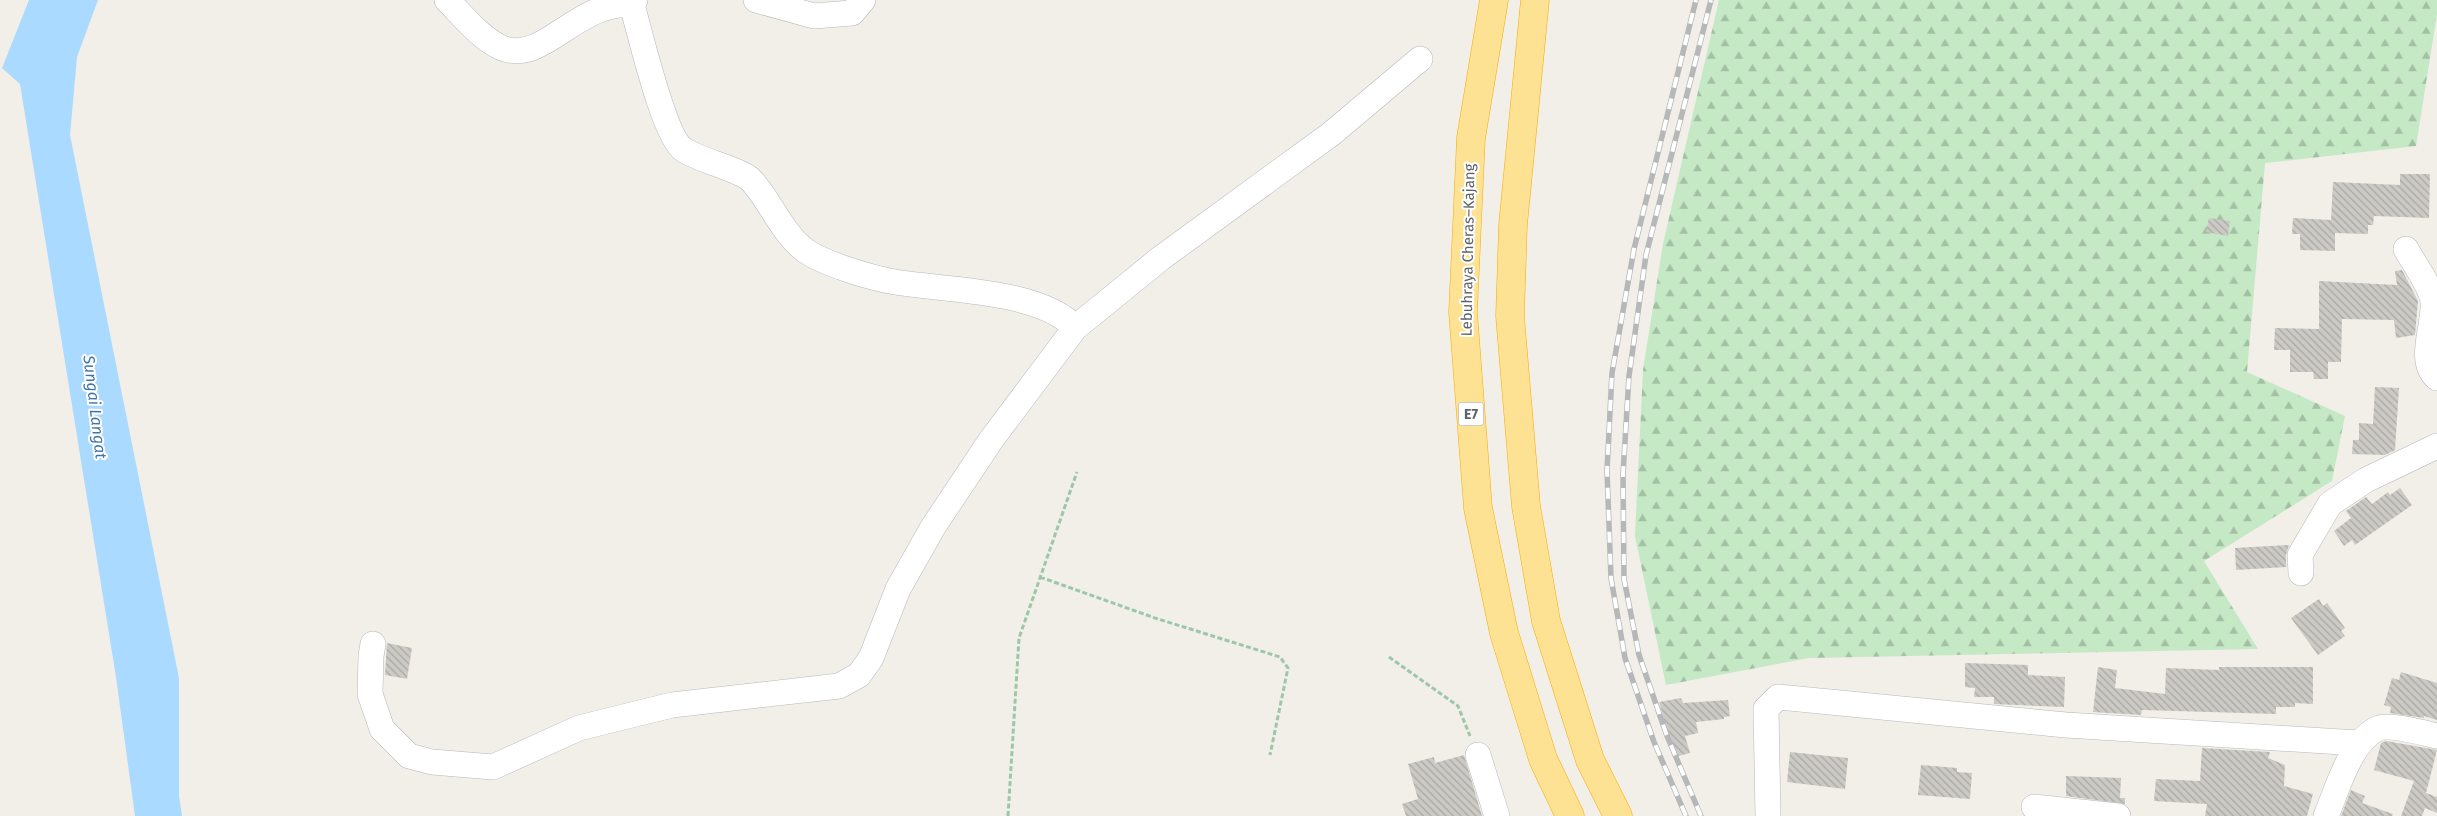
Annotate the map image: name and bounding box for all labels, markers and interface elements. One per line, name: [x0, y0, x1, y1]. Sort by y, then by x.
street label: Lebuhraya Cheras–Kajang: [1457, 163, 1479, 337]
water label: Sungai Langat: [79, 353, 111, 460]
road number: E7: [1458, 402, 1484, 426]

